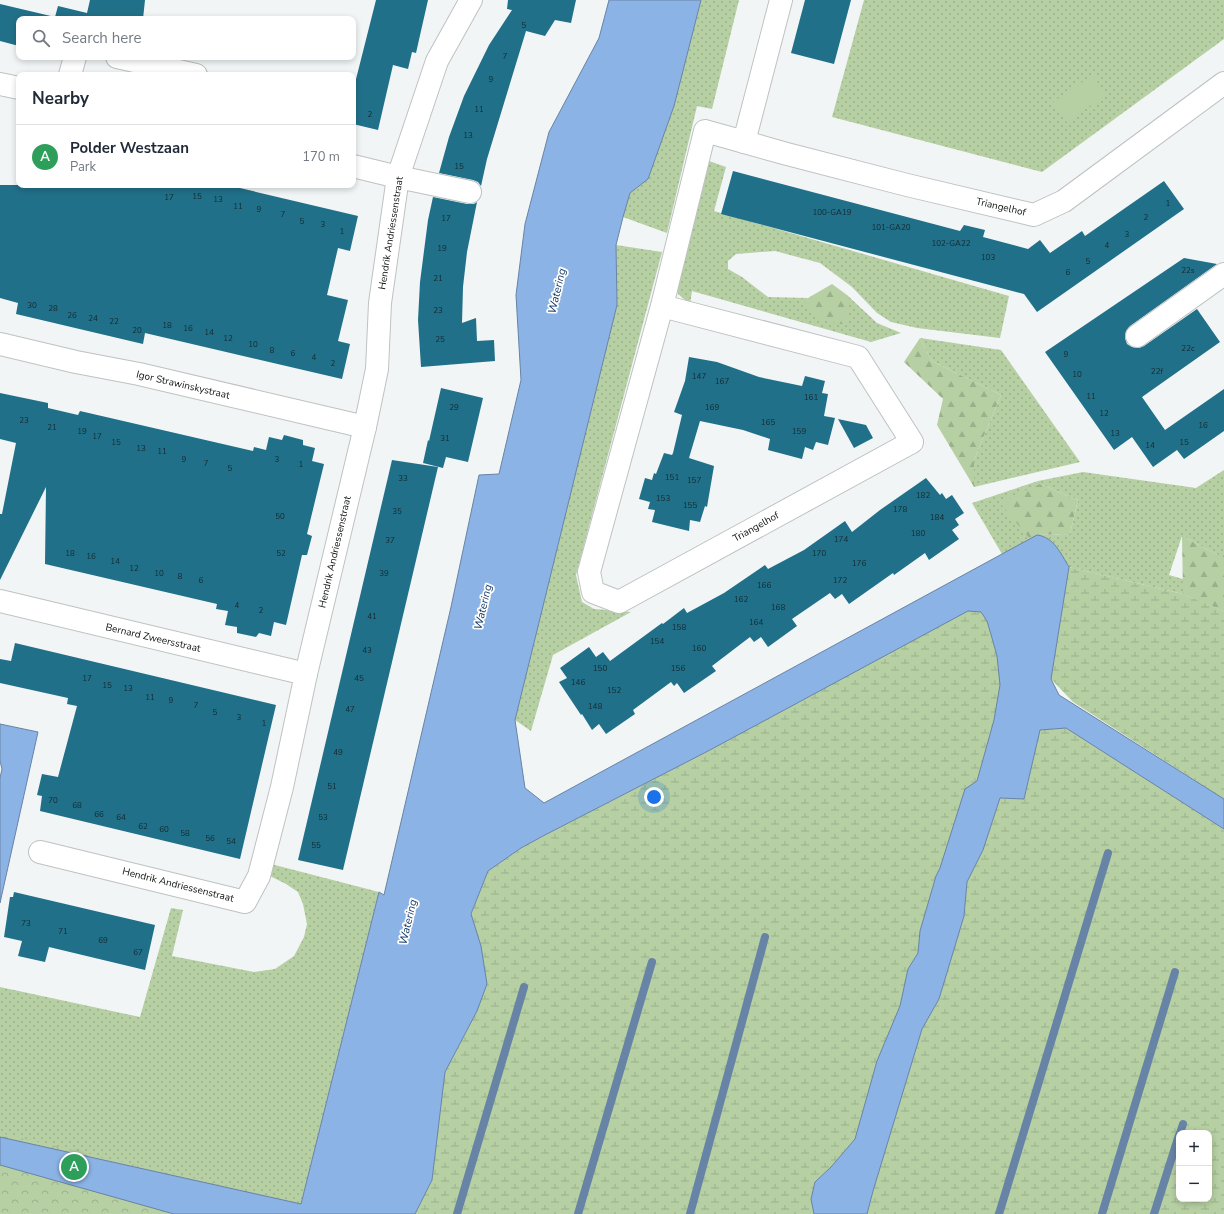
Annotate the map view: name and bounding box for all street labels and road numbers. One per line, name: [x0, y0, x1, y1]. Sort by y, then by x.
street label: Hendrik Andriessenstraat: [375, 175, 407, 291]
street label: Triangelhof: [975, 194, 1028, 220]
street label: Igor Strawinskystraat: [135, 367, 232, 403]
street label: Hendrik Andriessenstraat: [315, 494, 355, 609]
street label: Triangelhof: [730, 508, 782, 545]
street label: Bernard Zweersstraat: [104, 620, 202, 656]
street label: Hendrik Andriessenstraat: [121, 864, 236, 906]

